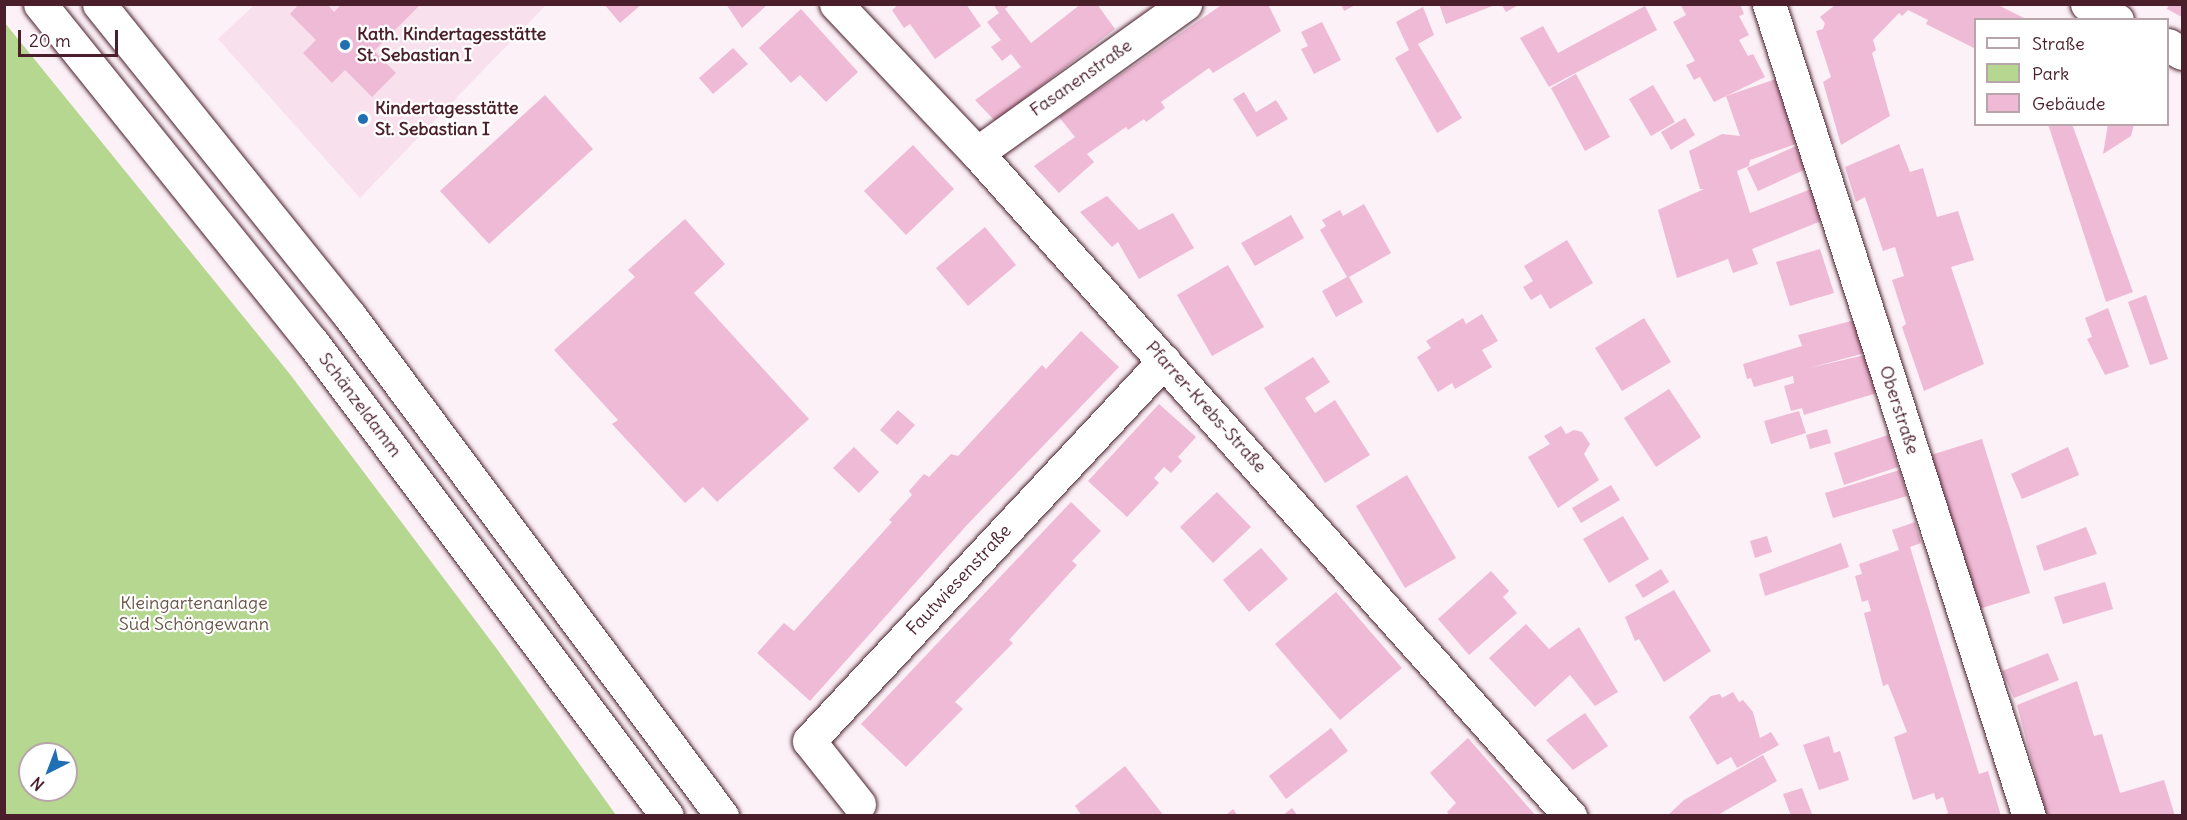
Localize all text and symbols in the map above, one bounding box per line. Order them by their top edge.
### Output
scale bar [21,18,122,56]
legend [1974,18,2169,126]
place label: Kath. Kindertagesstätte St. Sebastian I [357,24,546,66]
text: 20 m [29,29,71,52]
text: Straße [2032,32,2085,55]
street label: Fasanenstraße [1026,35,1136,121]
marker: Kath. Kindertagesstätte St. Sebastian I [338,38,352,52]
text: Park [2032,62,2069,85]
text: Gebäude [2032,92,2105,115]
place label: Kindertagesstätte St. Sebastian I [375,98,518,140]
marker: Kindertagesstätte St. Sebastian I [356,112,370,126]
street label: Pfarrer-Krebs-Straße [1141,337,1271,477]
street label: Schänzeldamm [314,349,406,461]
street label: Oberstraße [1875,363,1923,457]
street label: Fautwiesenstraße [902,520,1016,640]
park label: Kleingartenanlage Süd Schöngewann [119,593,269,636]
north arrow [18,742,78,802]
text: N [26,773,48,795]

